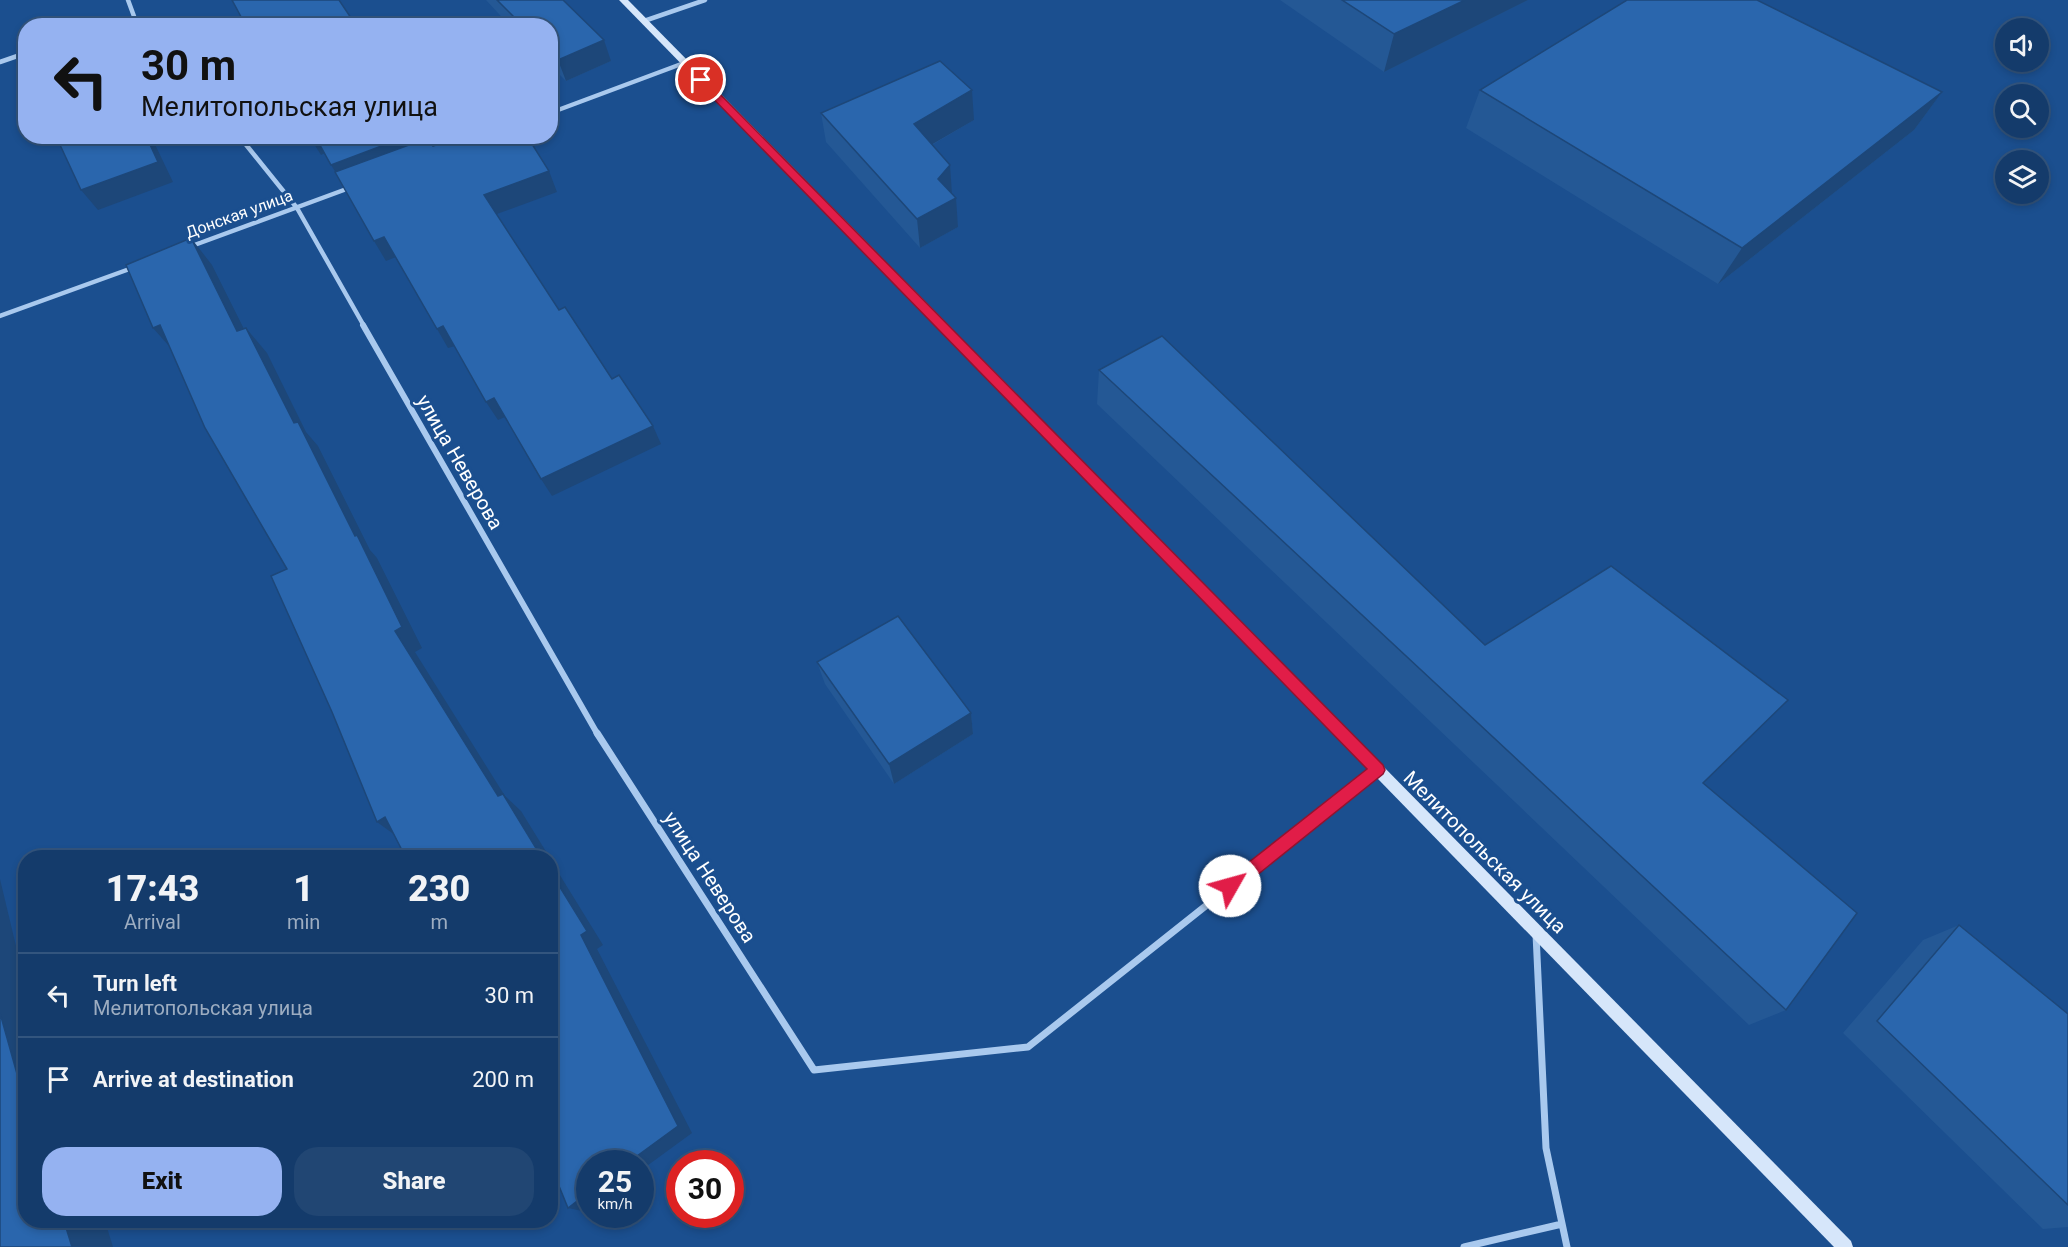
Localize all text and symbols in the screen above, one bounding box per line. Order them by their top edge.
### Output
map controls [1995,18,2049,204]
button: sound [1995,18,2049,72]
text: 30 m [141,41,236,90]
icon: left [42,42,120,120]
pin [675,54,726,105]
icon: arrive [684,63,717,96]
button: search [1995,84,2049,138]
text: Мелитопольская улица [141,91,438,123]
button: layers [1995,150,2049,204]
street label: Донская улица [183,186,295,242]
street label: улица Неверова [412,390,508,534]
street label: Мелитопольская улица [1399,766,1571,938]
street label: улица Неверова [659,807,761,947]
position arrow [1198,854,1262,918]
text: 17:43 [106,868,199,910]
text: 1 [293,868,314,910]
text: 230 [408,868,470,910]
text: Arrival [124,910,181,934]
text: min [287,910,320,934]
text: m [430,910,448,934]
text: Turn left [93,971,177,996]
icon: left [42,979,75,1012]
text: 30 m [485,983,534,1008]
text: Мелитопольская улица [93,996,313,1020]
icon: arrive [42,1063,75,1096]
text: Arrive at destination [93,1067,294,1092]
text: 200 m [472,1067,534,1092]
button: Exit [42,1147,282,1216]
button: Share [294,1147,534,1216]
speed limit sign: 30 [666,1150,744,1228]
text: 25 [598,1164,632,1199]
text: km/h [597,1195,633,1213]

